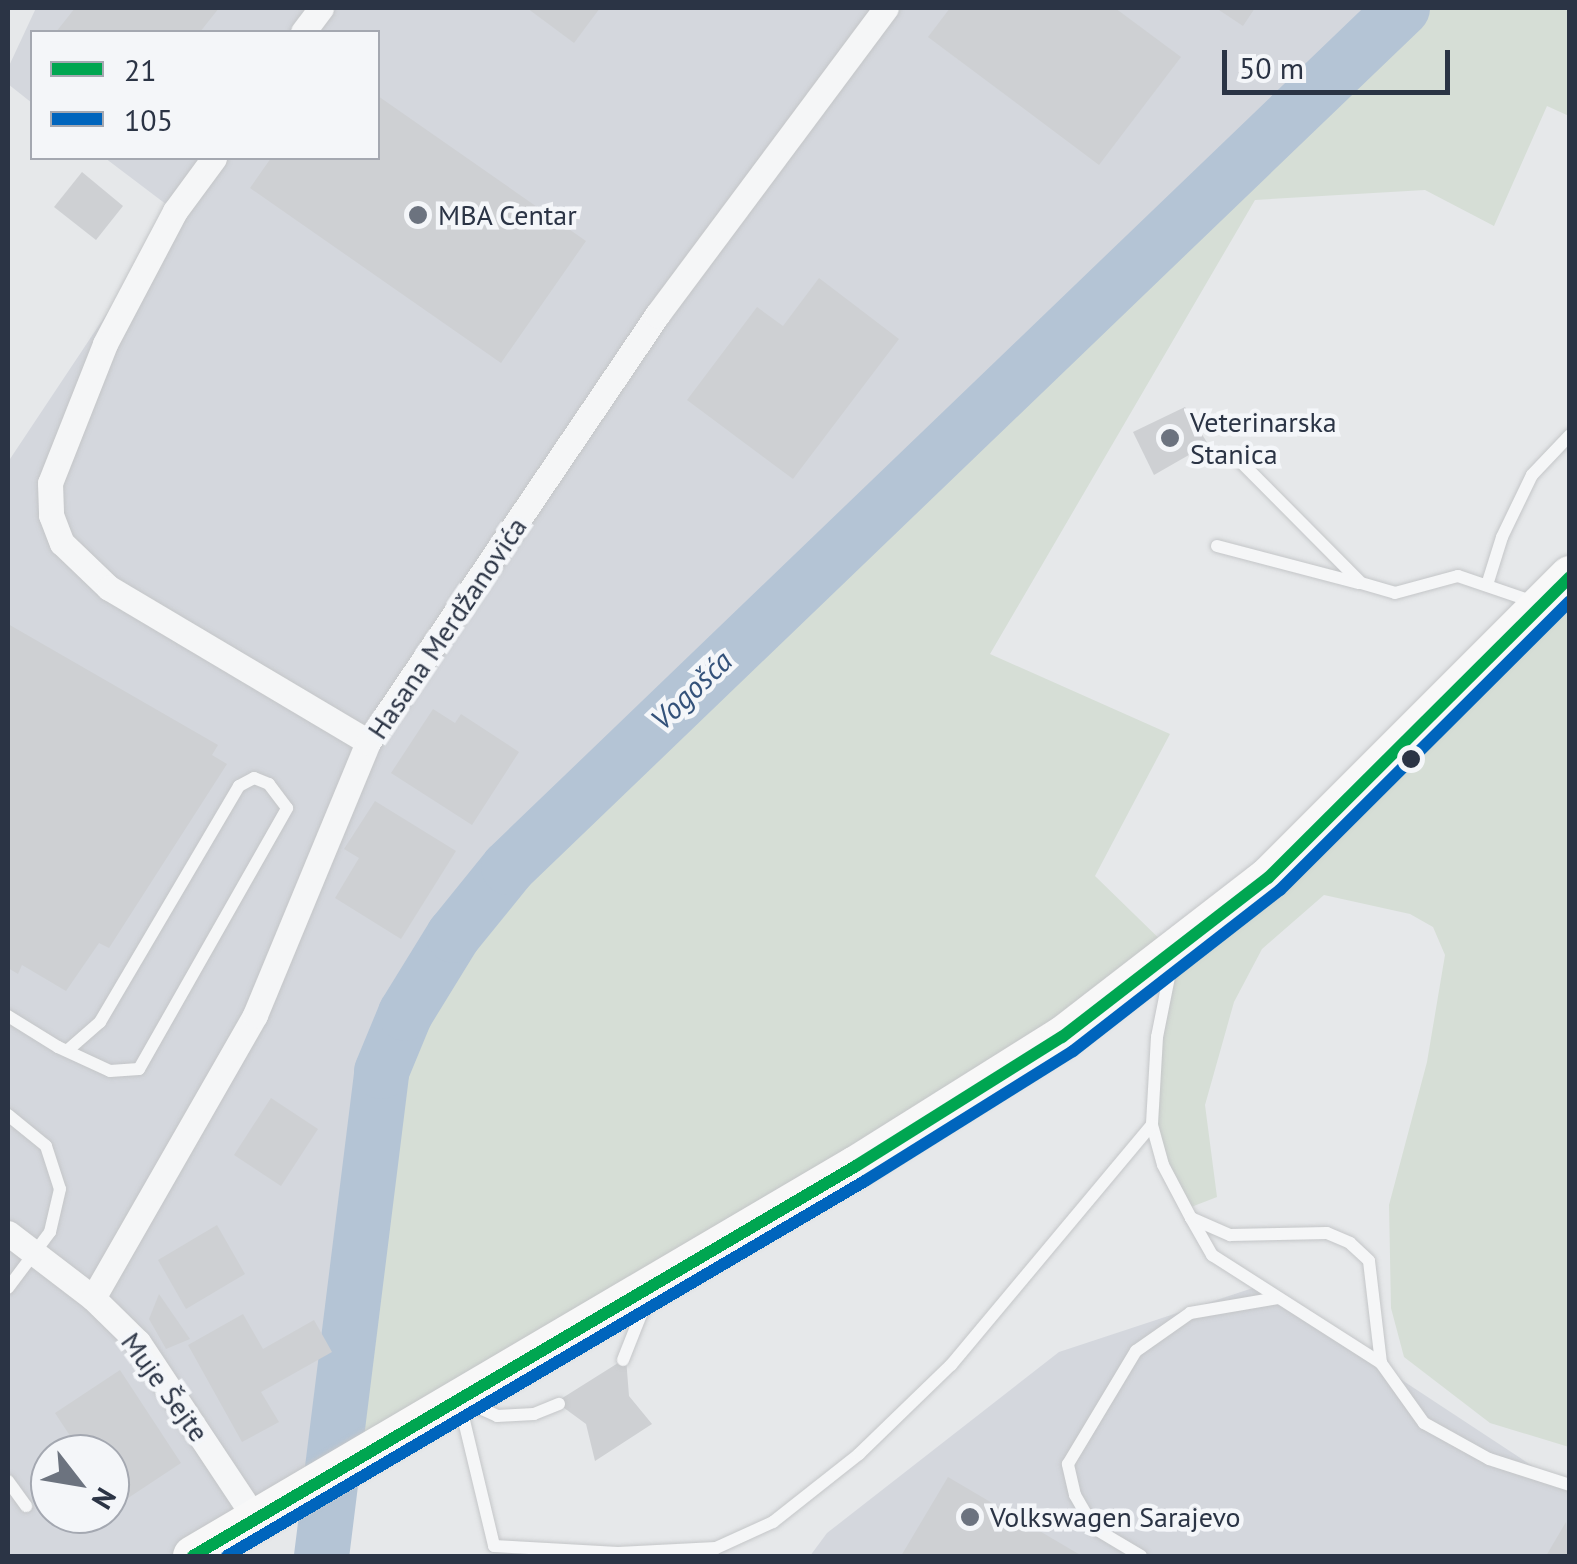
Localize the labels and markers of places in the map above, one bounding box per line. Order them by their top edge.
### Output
place label: MBA Centar [438,198,578,232]
marker: MBA Centar [407,204,429,226]
place label: Veterinarska Stanica [1190,405,1337,471]
marker: Veterinarska Stanica [1159,427,1181,449]
unlabelled marker [1401,749,1421,769]
place label: Volkswagen Sarajevo [990,1500,1241,1534]
marker: Volkswagen Sarajevo [959,1506,981,1528]

